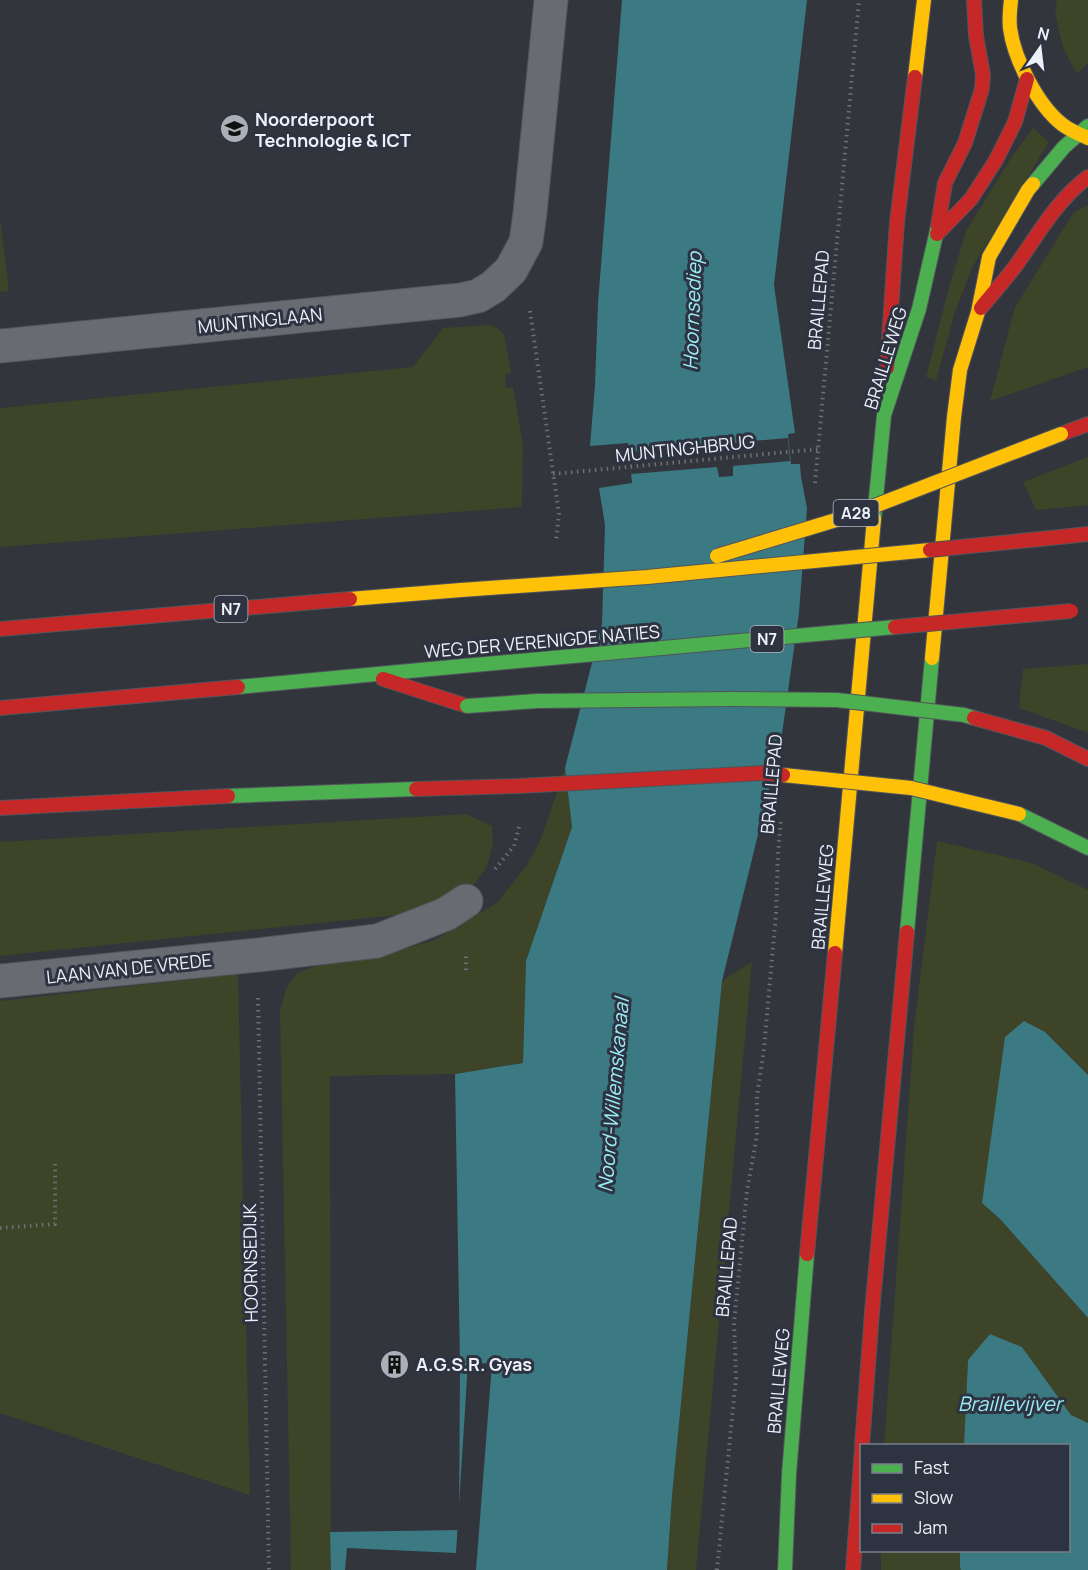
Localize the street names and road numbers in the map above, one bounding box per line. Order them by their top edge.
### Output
street label: BRAILLEPAD [802,249,834,351]
street label: MUNTINGLAAN [197,302,323,338]
street label: BRAILLEWEG [858,304,912,412]
street label: MUNTINGHBRUG [614,429,756,467]
road number: A28 [834,500,878,526]
road number: N7 [214,596,248,622]
street label: WEG DER VERENIGDE NATIES [423,619,661,663]
road number: N7 [750,626,783,652]
street label: BRAILLEPAD [755,733,787,835]
street label: BRAILLEWEG [805,843,839,951]
street label: LAAN VAN DE VREDE [45,947,213,989]
street label: HOORNSEDIJK [237,1203,263,1323]
street label: BRAILLEPAD [710,1216,742,1318]
street label: BRAILLEWEG [761,1327,795,1435]

